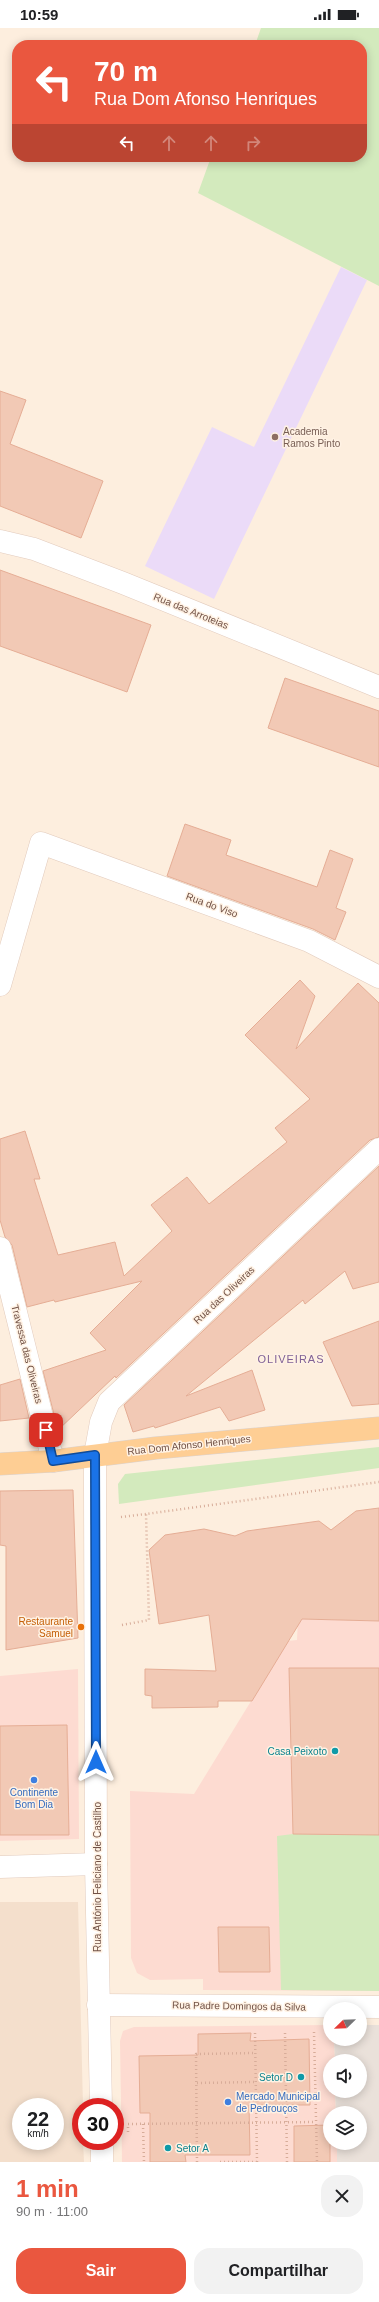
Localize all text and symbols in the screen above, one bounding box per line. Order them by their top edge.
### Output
text: 10:59 [20,6,58,23]
icon: left [28,56,80,108]
text: 70 m [94,56,158,87]
text: Rua Dom Afonso Henriques [94,89,317,109]
icon: left [116,132,138,154]
icon: ahead [158,132,180,154]
icon: ahead [200,132,222,154]
icon: right [242,132,264,154]
place label: Academia Ramos Pinto [283,426,341,449]
marker: Academia Ramos Pinto [270,432,280,442]
street label: Rua das Arroteias [152,591,230,631]
street label: Rua do Viso [185,891,240,920]
street label: Rua das Oliveiras [191,1264,257,1326]
street label: Travessa das Oliveiras [9,1304,45,1404]
district label: OLIVEIRAS [257,1353,325,1365]
pin [29,1413,63,1447]
icon: arrive [35,1419,57,1441]
street label: Rua Dom Afonso Henriques [127,1433,251,1457]
place label: Restaurante Samuel [19,1616,73,1639]
marker: Restaurante Samuel [76,1622,86,1632]
position arrow [75,1741,117,1783]
place label: Casa Peixoto [268,1746,327,1757]
marker: Casa Peixoto [330,1746,340,1756]
marker: Continente Bom Dia [29,1775,39,1785]
place label: Continente Bom Dia [10,1787,59,1810]
street label: Rua António Feliciano de Castilho [92,1802,103,1952]
street label: Rua Padre Domingos da Silva [172,1999,306,2013]
north arrow [323,2002,367,2046]
map controls [323,2002,367,2150]
button: sound [323,2054,367,2098]
place label: Setor D [259,2072,293,2083]
marker: Setor D [296,2072,306,2082]
place label: Mercado Municipal de Pedrouços [236,2091,320,2114]
marker: Mercado Municipal de Pedrouços [223,2097,233,2107]
speed limit sign: 30 [72,2098,124,2150]
button: layers [323,2106,367,2150]
text: 22 [27,2108,49,2130]
text: km/h [27,2128,49,2139]
marker: Setor A [163,2143,173,2153]
place label: Setor A [176,2143,209,2154]
text: 1 min [16,2175,79,2202]
button: close [321,2175,363,2217]
text: 90 m · 11:00 [16,2204,88,2219]
button: Sair [16,2248,186,2294]
button: Compartilhar [194,2248,363,2294]

